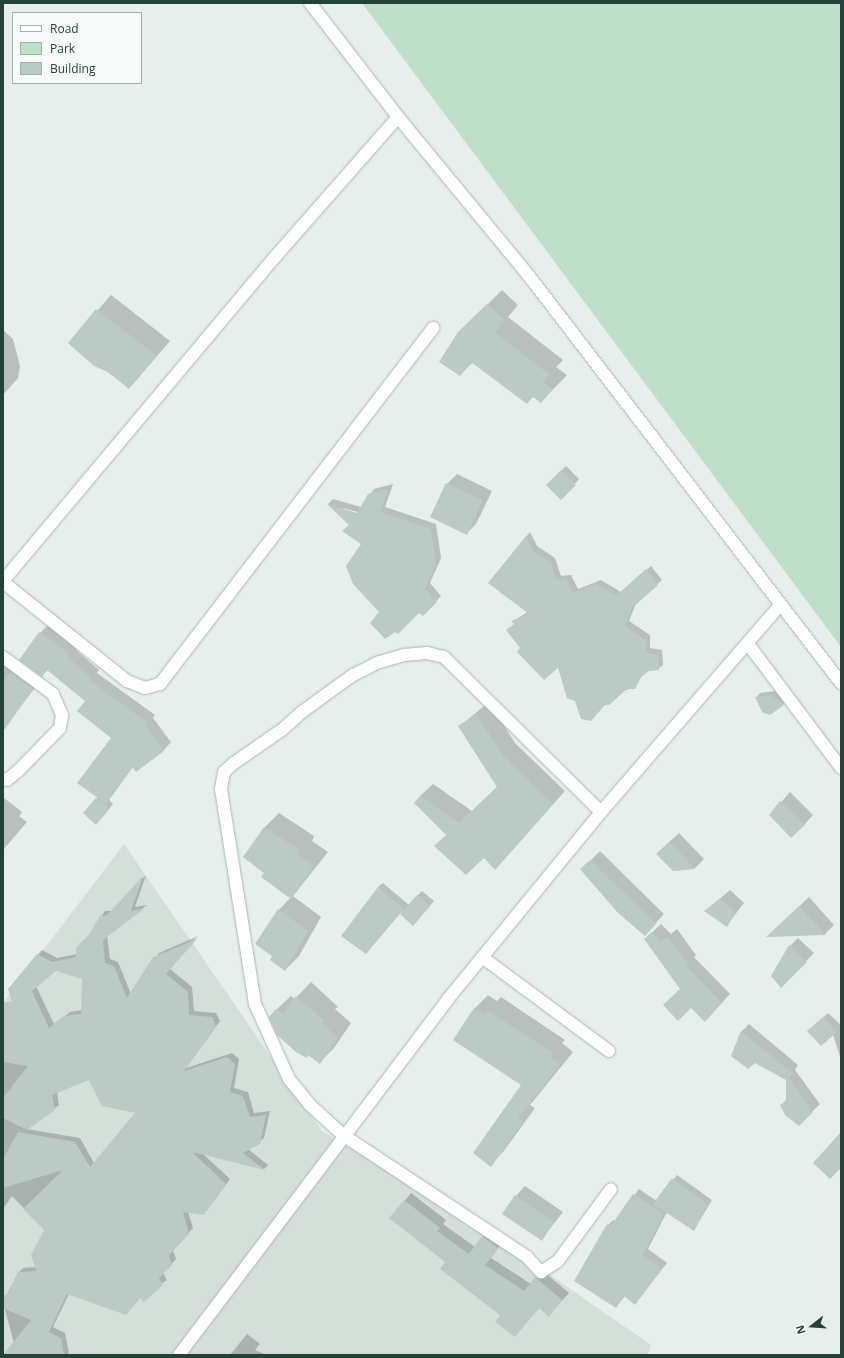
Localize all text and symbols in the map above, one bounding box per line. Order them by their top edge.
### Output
legend [12,12,142,84]
text: Road [50,20,79,37]
text: Park [50,40,75,57]
text: Building [50,60,95,77]
north arrow [792,1306,832,1346]
text: N [792,1323,809,1336]

